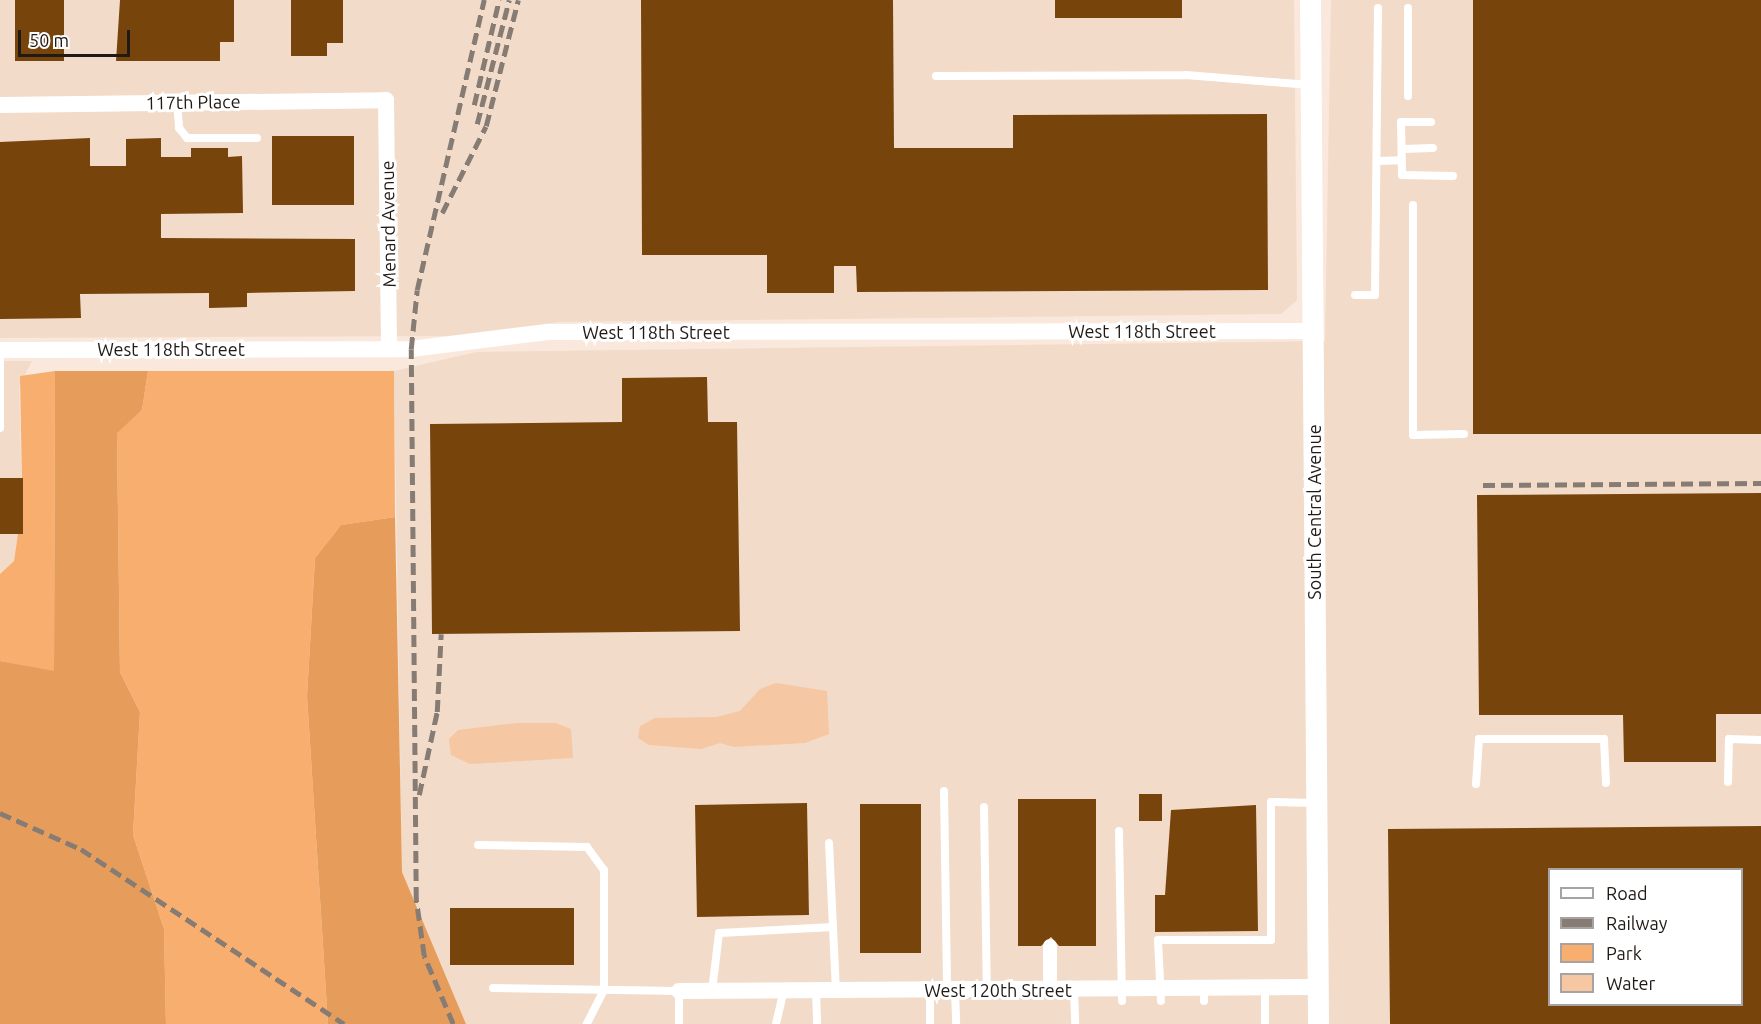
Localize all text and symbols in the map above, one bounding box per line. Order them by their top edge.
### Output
scale bar [21,18,134,56]
text: 50 m [29,30,69,50]
street label: 117th Place [145,90,241,114]
street label: Menard Avenue [376,160,400,288]
street label: West 118th Street [1068,320,1216,342]
street label: West 118th Street [582,321,730,343]
street label: West 118th Street [97,338,245,360]
street label: South Central Avenue [1303,424,1325,600]
legend [1548,868,1743,1006]
text: Road [1606,883,1648,903]
text: Railway [1606,913,1667,933]
text: Park [1606,943,1642,963]
text: Water [1606,973,1655,993]
street label: West 120th Street [924,979,1072,1001]

